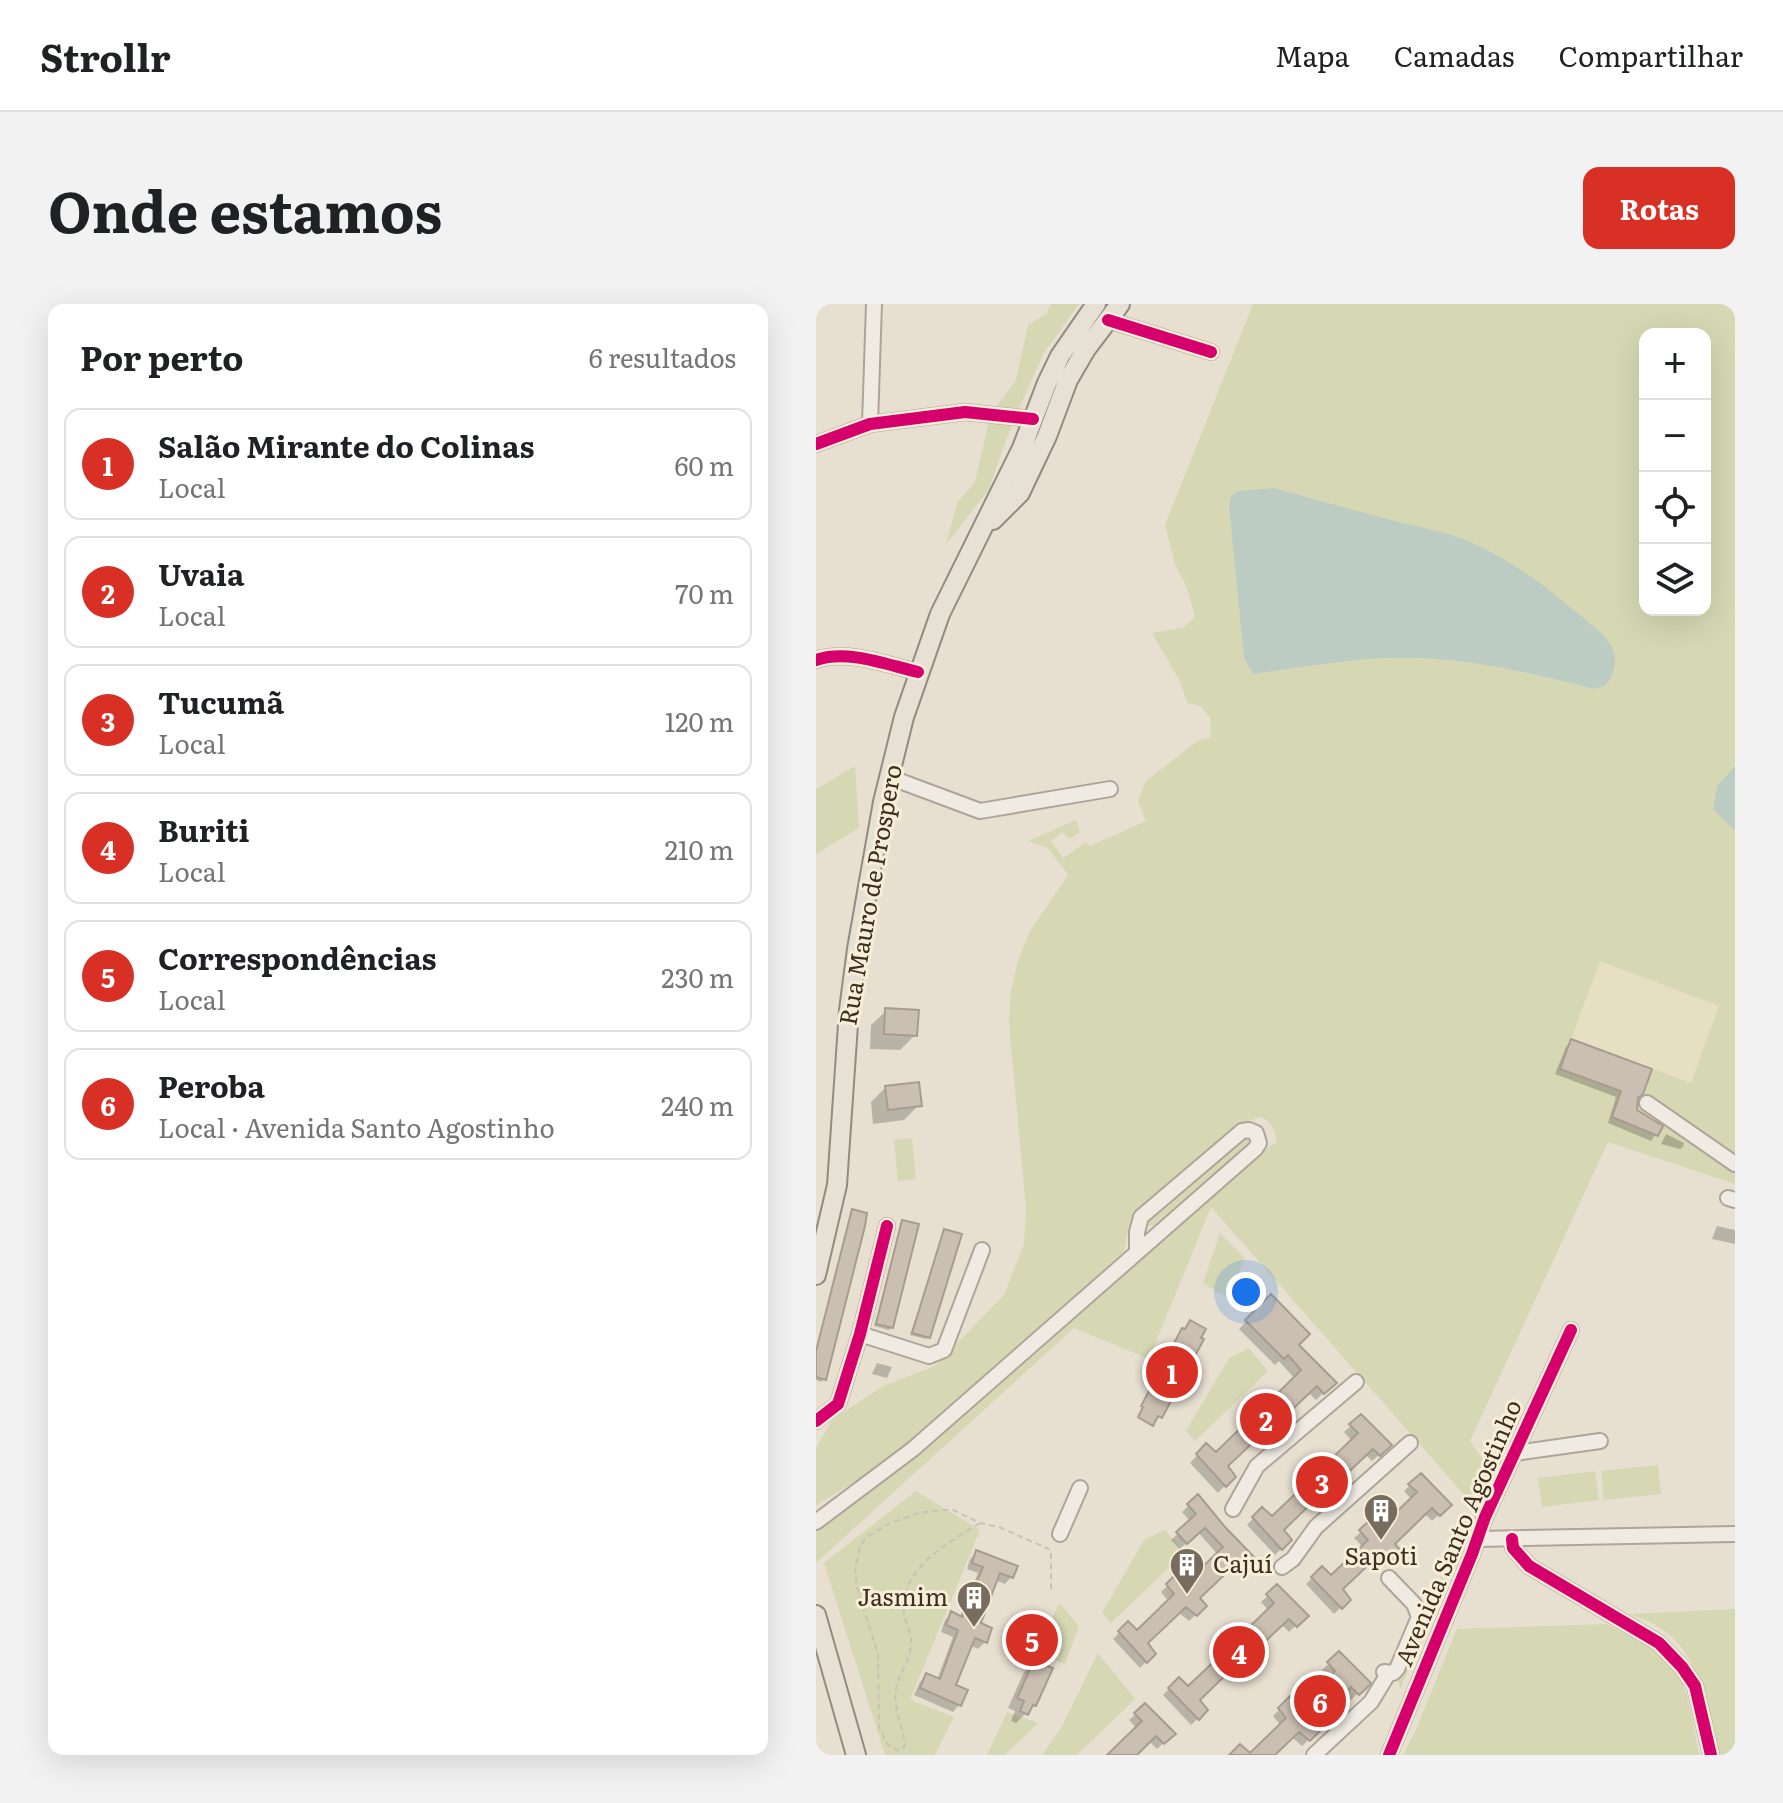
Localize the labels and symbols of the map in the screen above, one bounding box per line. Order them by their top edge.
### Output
street label: Rua Mauro de Prospero [828,761,909,1028]
your location [1226,1272,1266,1312]
pin: 1 [1146,1342,1198,1402]
pin: 2 [1240,1389,1292,1449]
street label: Avenida Santo Agostinho [1385,1393,1529,1671]
pin: 3 [1296,1452,1348,1512]
building icon: Sapoti [1362,1492,1400,1542]
place label: Sapoti [1344,1537,1418,1572]
place label: Cajuí [1213,1545,1273,1580]
building icon: Cajuí [1168,1546,1206,1596]
place label: Jasmim [857,1578,948,1613]
building icon: Jasmim [955,1579,993,1629]
pin: 5 [1006,1610,1058,1670]
pin: 4 [1213,1622,1265,1682]
pin: 6 [1294,1671,1346,1731]

